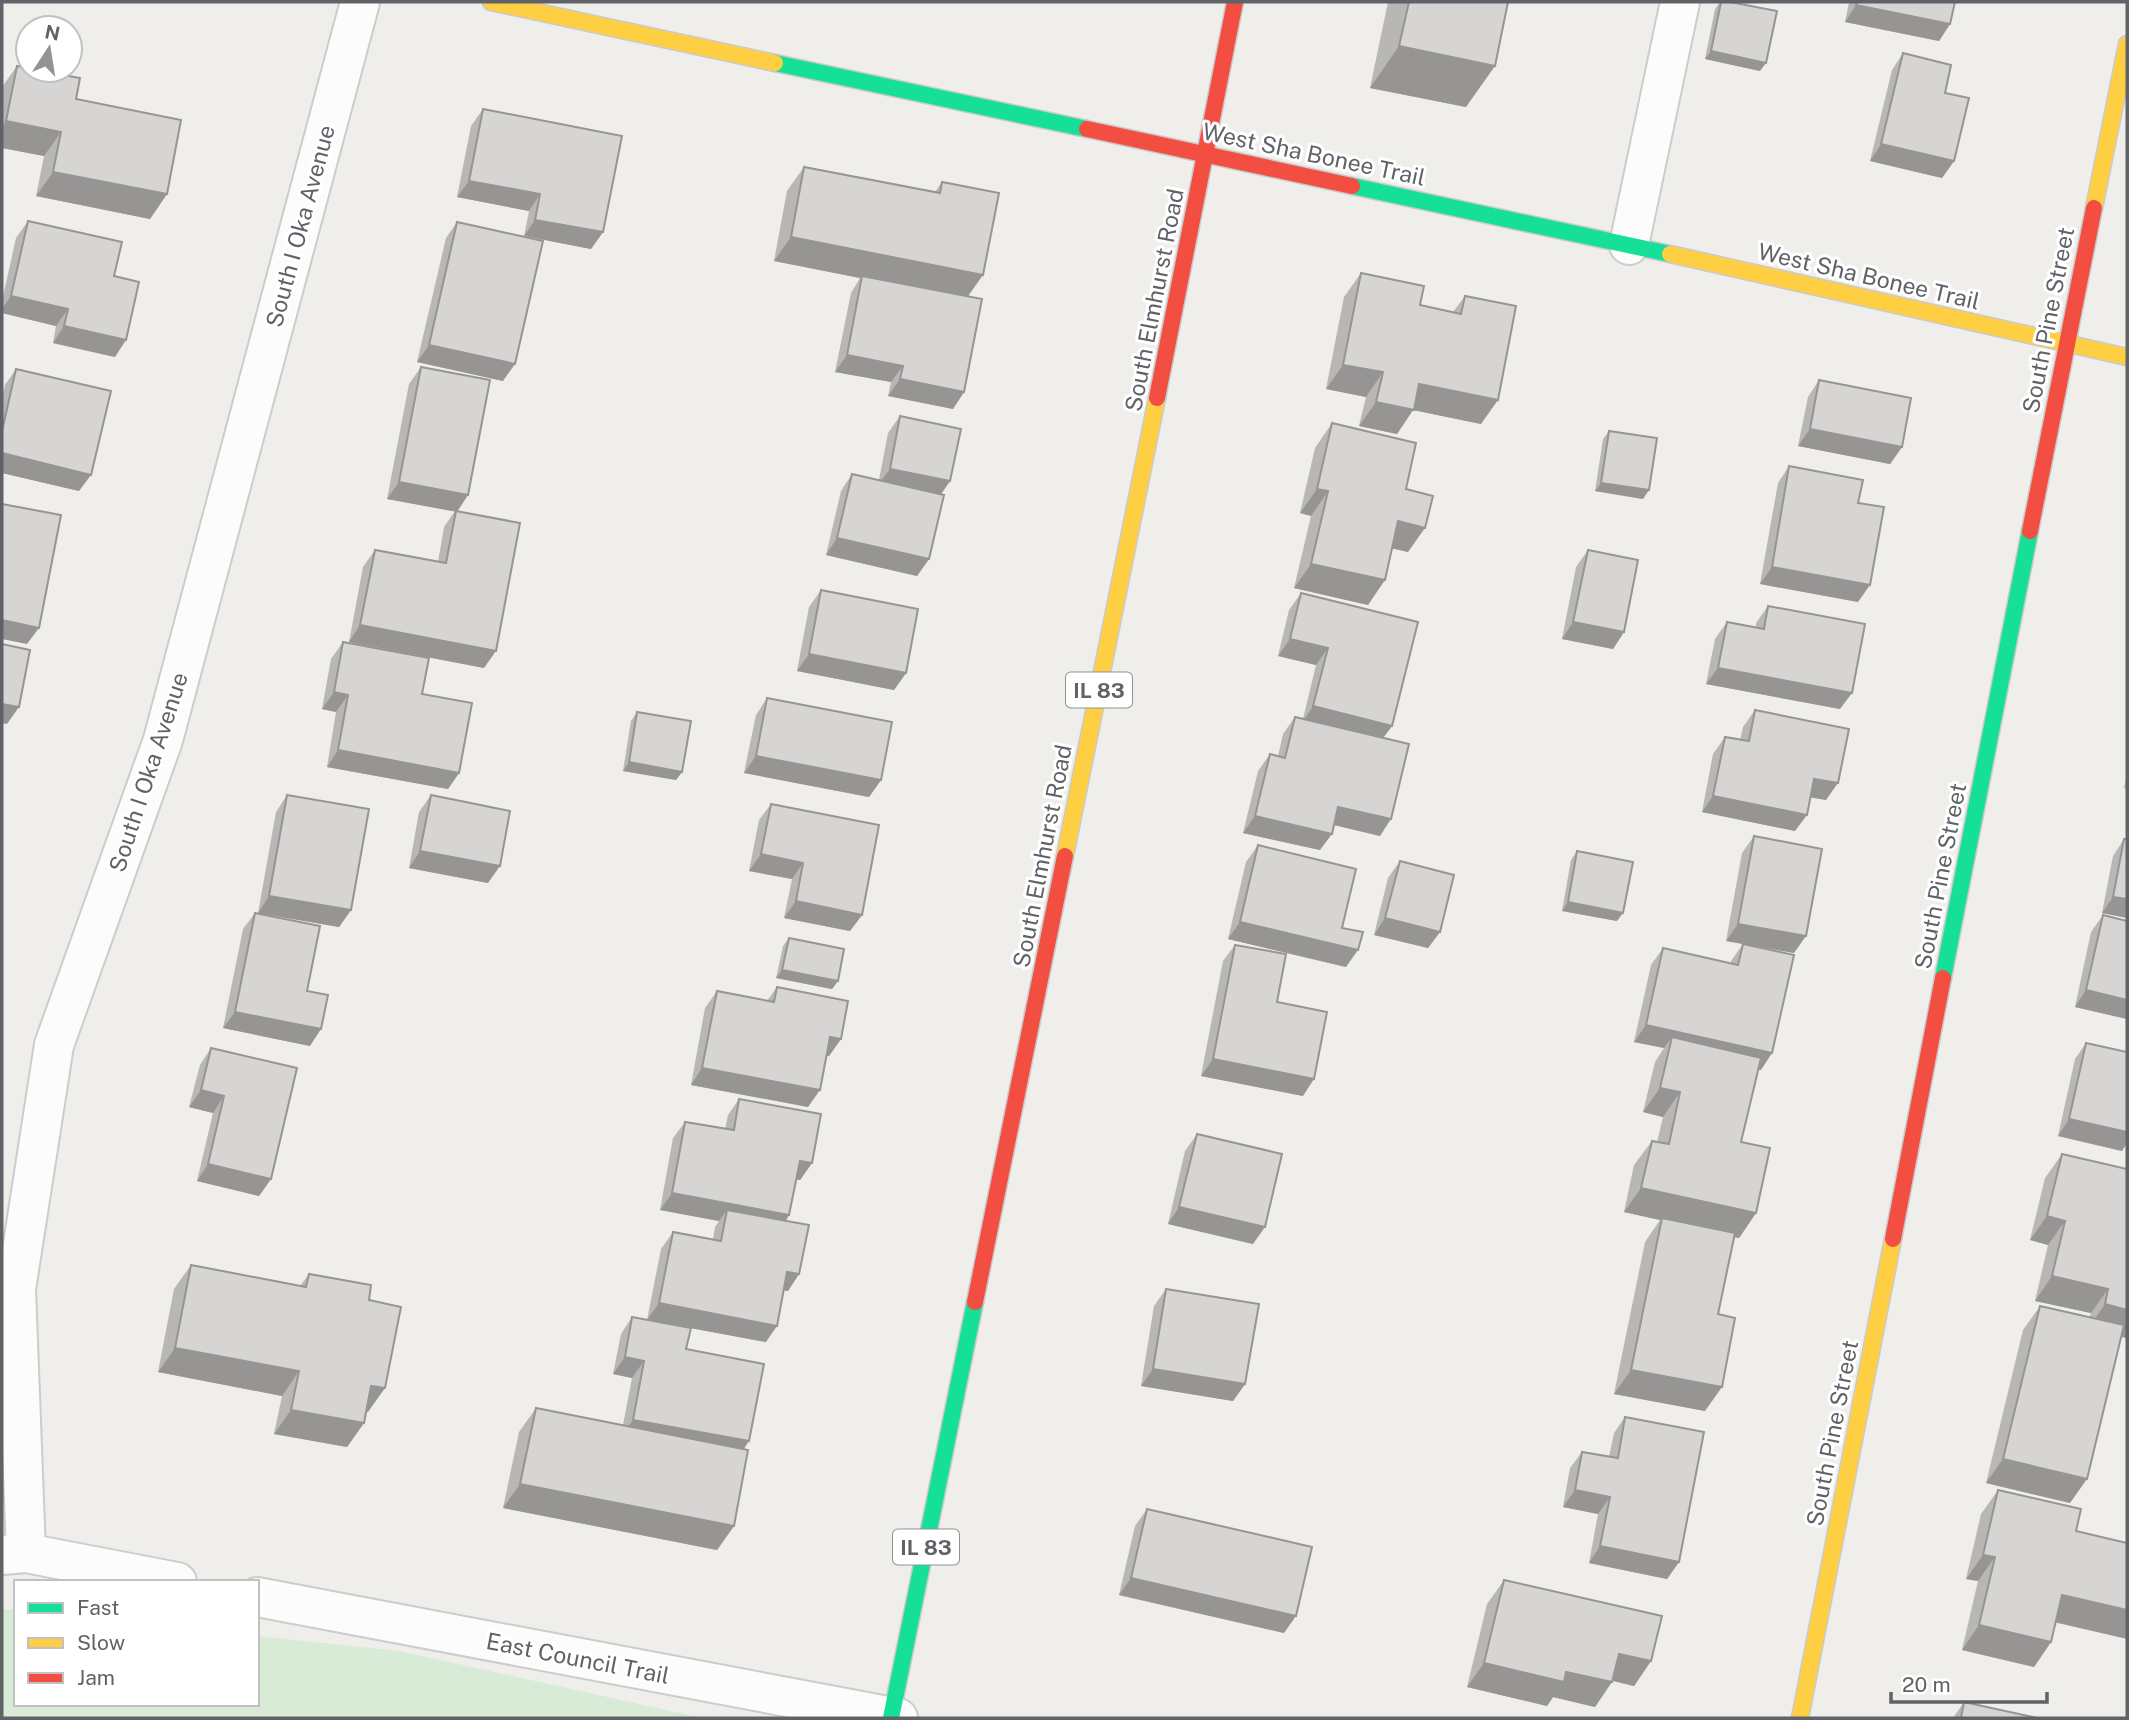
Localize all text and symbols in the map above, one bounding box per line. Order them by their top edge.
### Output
north arrow [14,14,84,84]
text: N [43,20,62,45]
street label: West Sha Bonee Trail [1200,117,1428,191]
street label: South I Oka Avenue [260,122,340,330]
street label: South Elmhurst Road [1119,186,1189,414]
street label: South Pine Street [2017,225,2079,415]
street label: West Sha Bonee Trail [1755,237,1983,315]
street label: South I Oka Avenue [103,669,193,875]
road number: IL 83 [1066,672,1132,708]
street label: South Elmhurst Road [1007,742,1077,970]
street label: South Pine Street [1909,781,1971,971]
street label: South Pine Street [1801,1338,1863,1528]
road number: IL 83 [893,1530,959,1564]
legend [14,1580,259,1706]
text: Fast [77,1595,119,1620]
street label: East Council Trail [484,1627,672,1689]
text: Slow [77,1630,125,1655]
scale bar [1891,1660,2047,1704]
text: Jam [77,1665,115,1690]
text: 20 m [1902,1672,1951,1697]

